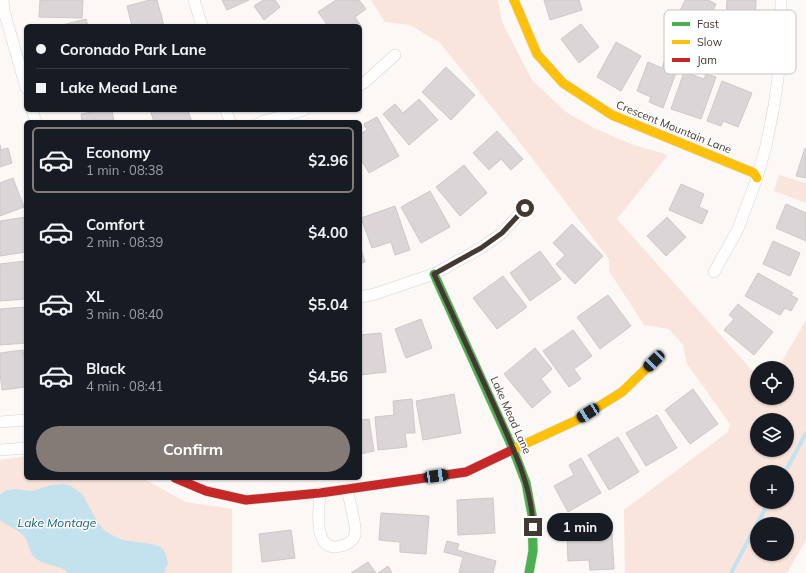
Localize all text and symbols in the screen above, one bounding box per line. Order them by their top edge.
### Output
legend [664,10,796,74]
text: Fast [697,17,719,31]
text: Slow [697,35,723,49]
text: Coronado Park Lane [60,40,206,59]
text: Jam [697,53,717,67]
text: Lake Mead Lane [60,78,177,97]
street label: Crescent Mountain Lane [614,97,734,157]
icon: car [38,142,74,178]
text: Economy [86,143,151,162]
text: $2.96 [308,151,348,170]
text: 1 min · 08:38 [86,162,163,178]
route start [516,199,534,217]
icon: car [38,214,74,250]
text: Comfort [86,215,144,234]
text: $4.00 [308,223,348,242]
text: 2 min · 08:39 [86,234,163,250]
icon: car [38,286,74,322]
text: XL [86,287,104,306]
text: $5.04 [308,295,348,314]
text: 3 min · 08:40 [86,306,163,322]
car [641,348,667,374]
icon: car [38,358,74,394]
text: Black [86,359,125,378]
map controls [750,361,794,561]
button: locate [750,361,794,405]
text: $4.56 [308,367,348,386]
street label: Lake Mead Lane [488,374,534,456]
text: 4 min · 08:41 [86,378,163,394]
car [575,402,601,424]
button: layers [750,413,794,457]
button: Confirm [36,426,350,472]
button: + [750,465,794,509]
car [423,468,449,484]
callout: 1 min [547,513,613,541]
water label: Lake Montage [18,515,97,530]
button: − [750,517,794,561]
route end [524,518,542,536]
text: 1 min [563,519,597,535]

